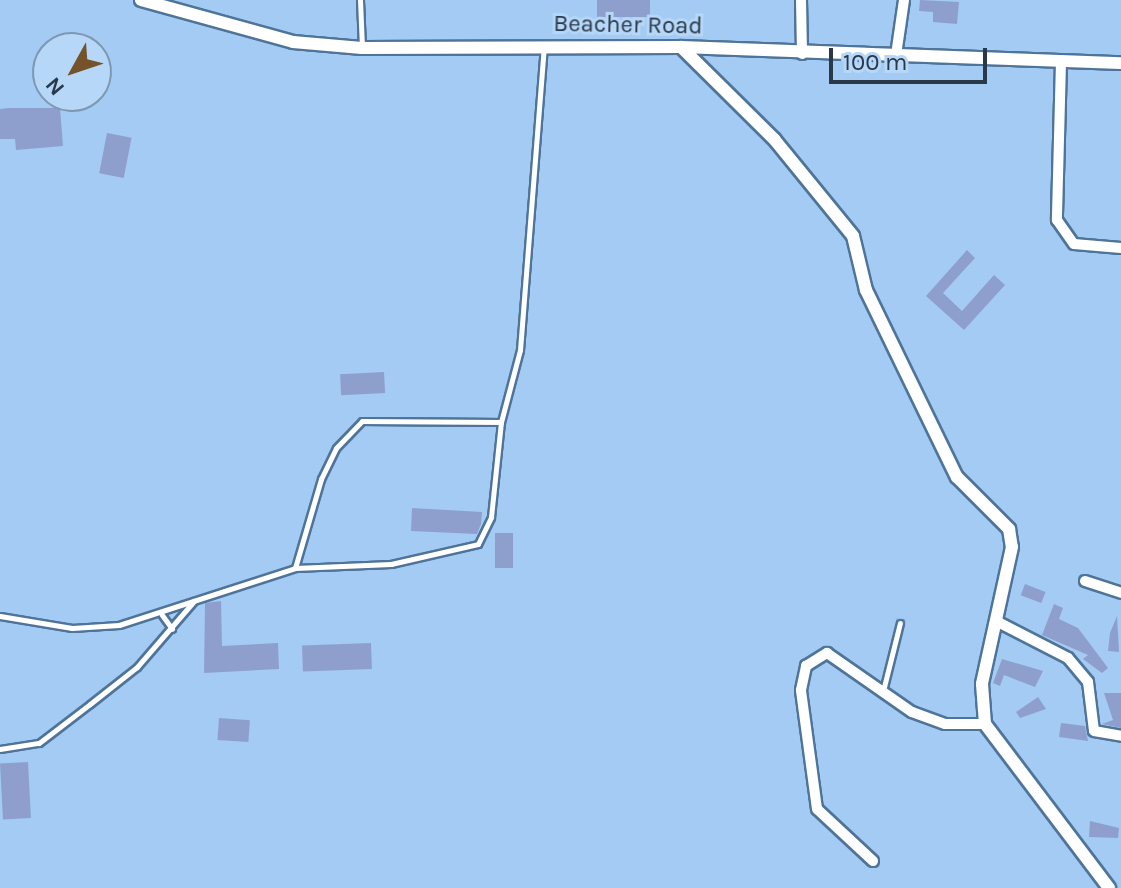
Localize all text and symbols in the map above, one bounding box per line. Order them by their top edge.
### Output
street label: Beacher Road [553,9,703,41]
north arrow [32,32,112,112]
scale bar [833,32,991,82]
text: 100 m [843,48,908,76]
text: N [40,72,70,101]

